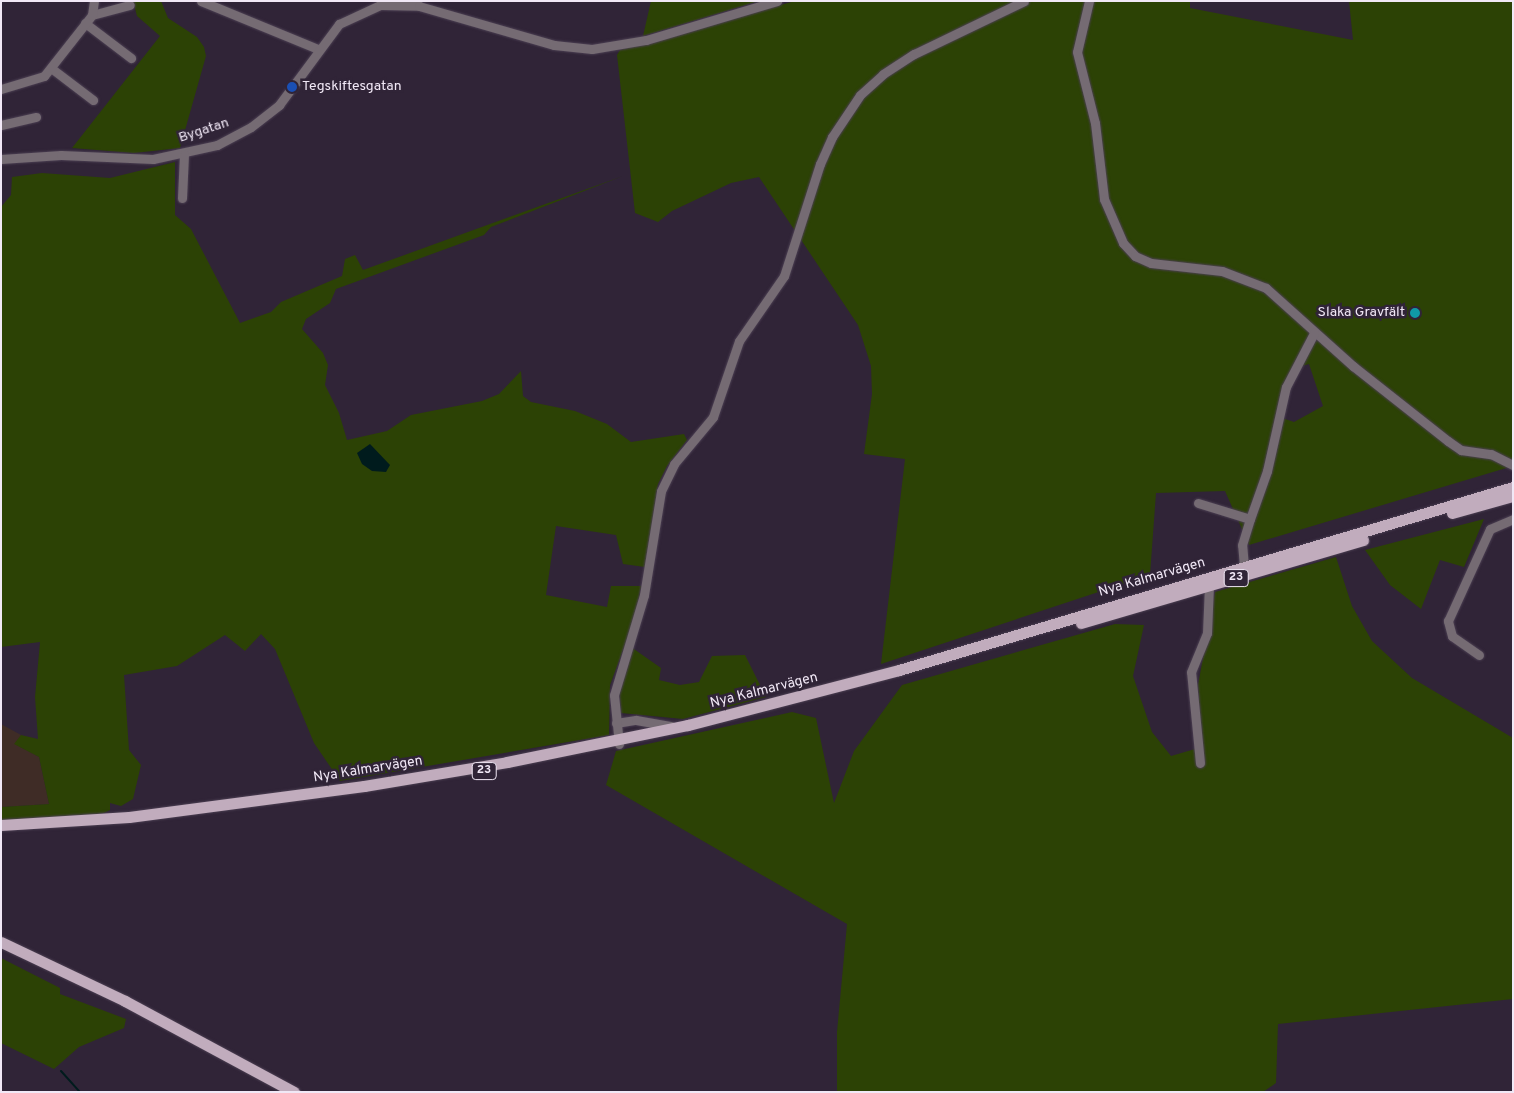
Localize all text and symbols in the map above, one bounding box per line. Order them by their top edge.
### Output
place label: Tegskiftesgatan [302,79,402,95]
marker: Tegskiftesgatan [286,81,298,93]
street label: Bygatan [177,115,231,147]
place label: Slaka Gravfält [1318,305,1405,321]
marker: Slaka Gravfält [1409,307,1421,319]
street label: Nya Kalmarvägen [1097,555,1207,601]
road number: 23 [1224,568,1248,588]
street label: Nya Kalmarvägen [708,669,820,713]
street label: Nya Kalmarvägen [312,753,424,787]
road number: 23 [472,761,496,780]

